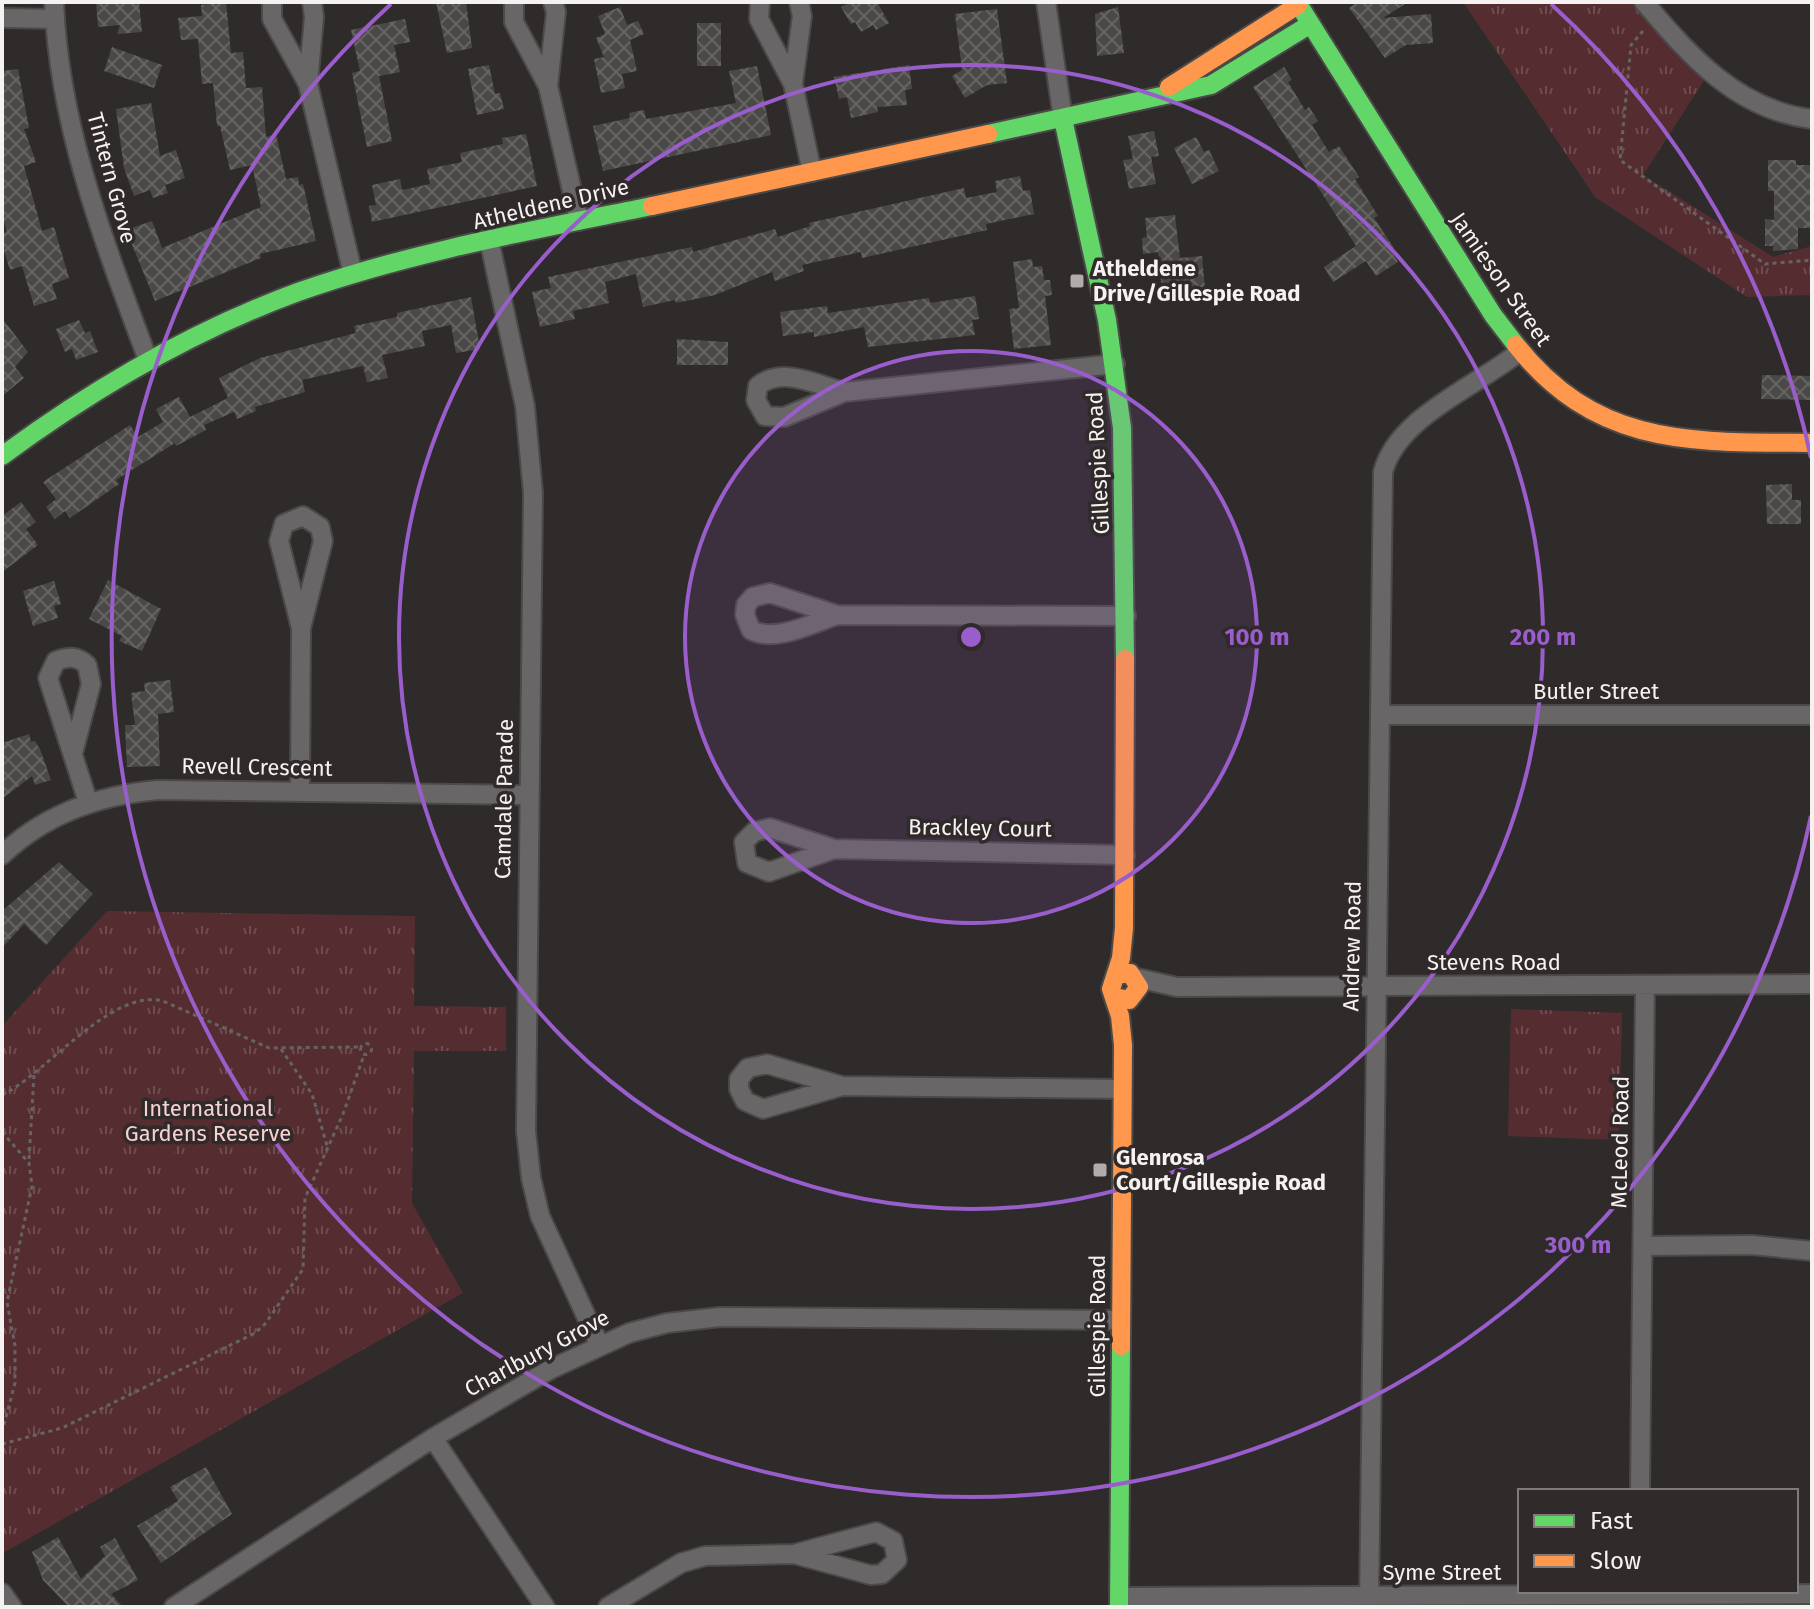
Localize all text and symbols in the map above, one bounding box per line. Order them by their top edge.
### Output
street label: Tintern Grove [82,110,142,246]
street label: Atheldene Drive [470,173,632,235]
street label: Jamieson Street [1445,207,1557,351]
place label: Atheldene Drive/Gillespie Road [1092,255,1301,307]
marker: Atheldene Drive/Gillespie Road [1068,272,1086,290]
street label: Gillespie Road [1081,391,1115,535]
centre of rings [957,623,985,651]
text: 100 m [1224,623,1290,651]
text: 200 m [1510,623,1576,651]
street label: Butler Street [1533,678,1659,705]
street label: Camdale Parade [489,719,519,879]
street label: Revell Crescent [181,752,333,782]
street label: Brackley Court [908,813,1052,843]
street label: Andrew Road [1337,880,1367,1012]
street label: Stevens Road [1427,949,1561,976]
street label: McLeod Road [1605,1075,1635,1209]
park label: International Gardens Reserve [125,1095,291,1147]
place label: Glenrosa Court/Gillespie Road [1116,1144,1326,1196]
marker: Glenrosa Court/Gillespie Road [1091,1161,1109,1179]
text: 300 m [1544,1231,1611,1259]
street label: Gillespie Road [1084,1255,1111,1397]
street label: Charlbury Grove [460,1303,614,1403]
legend [1518,1489,1798,1593]
text: Fast [1590,1507,1633,1535]
text: Slow [1590,1547,1641,1575]
street label: Syme Street [1383,1559,1502,1586]

